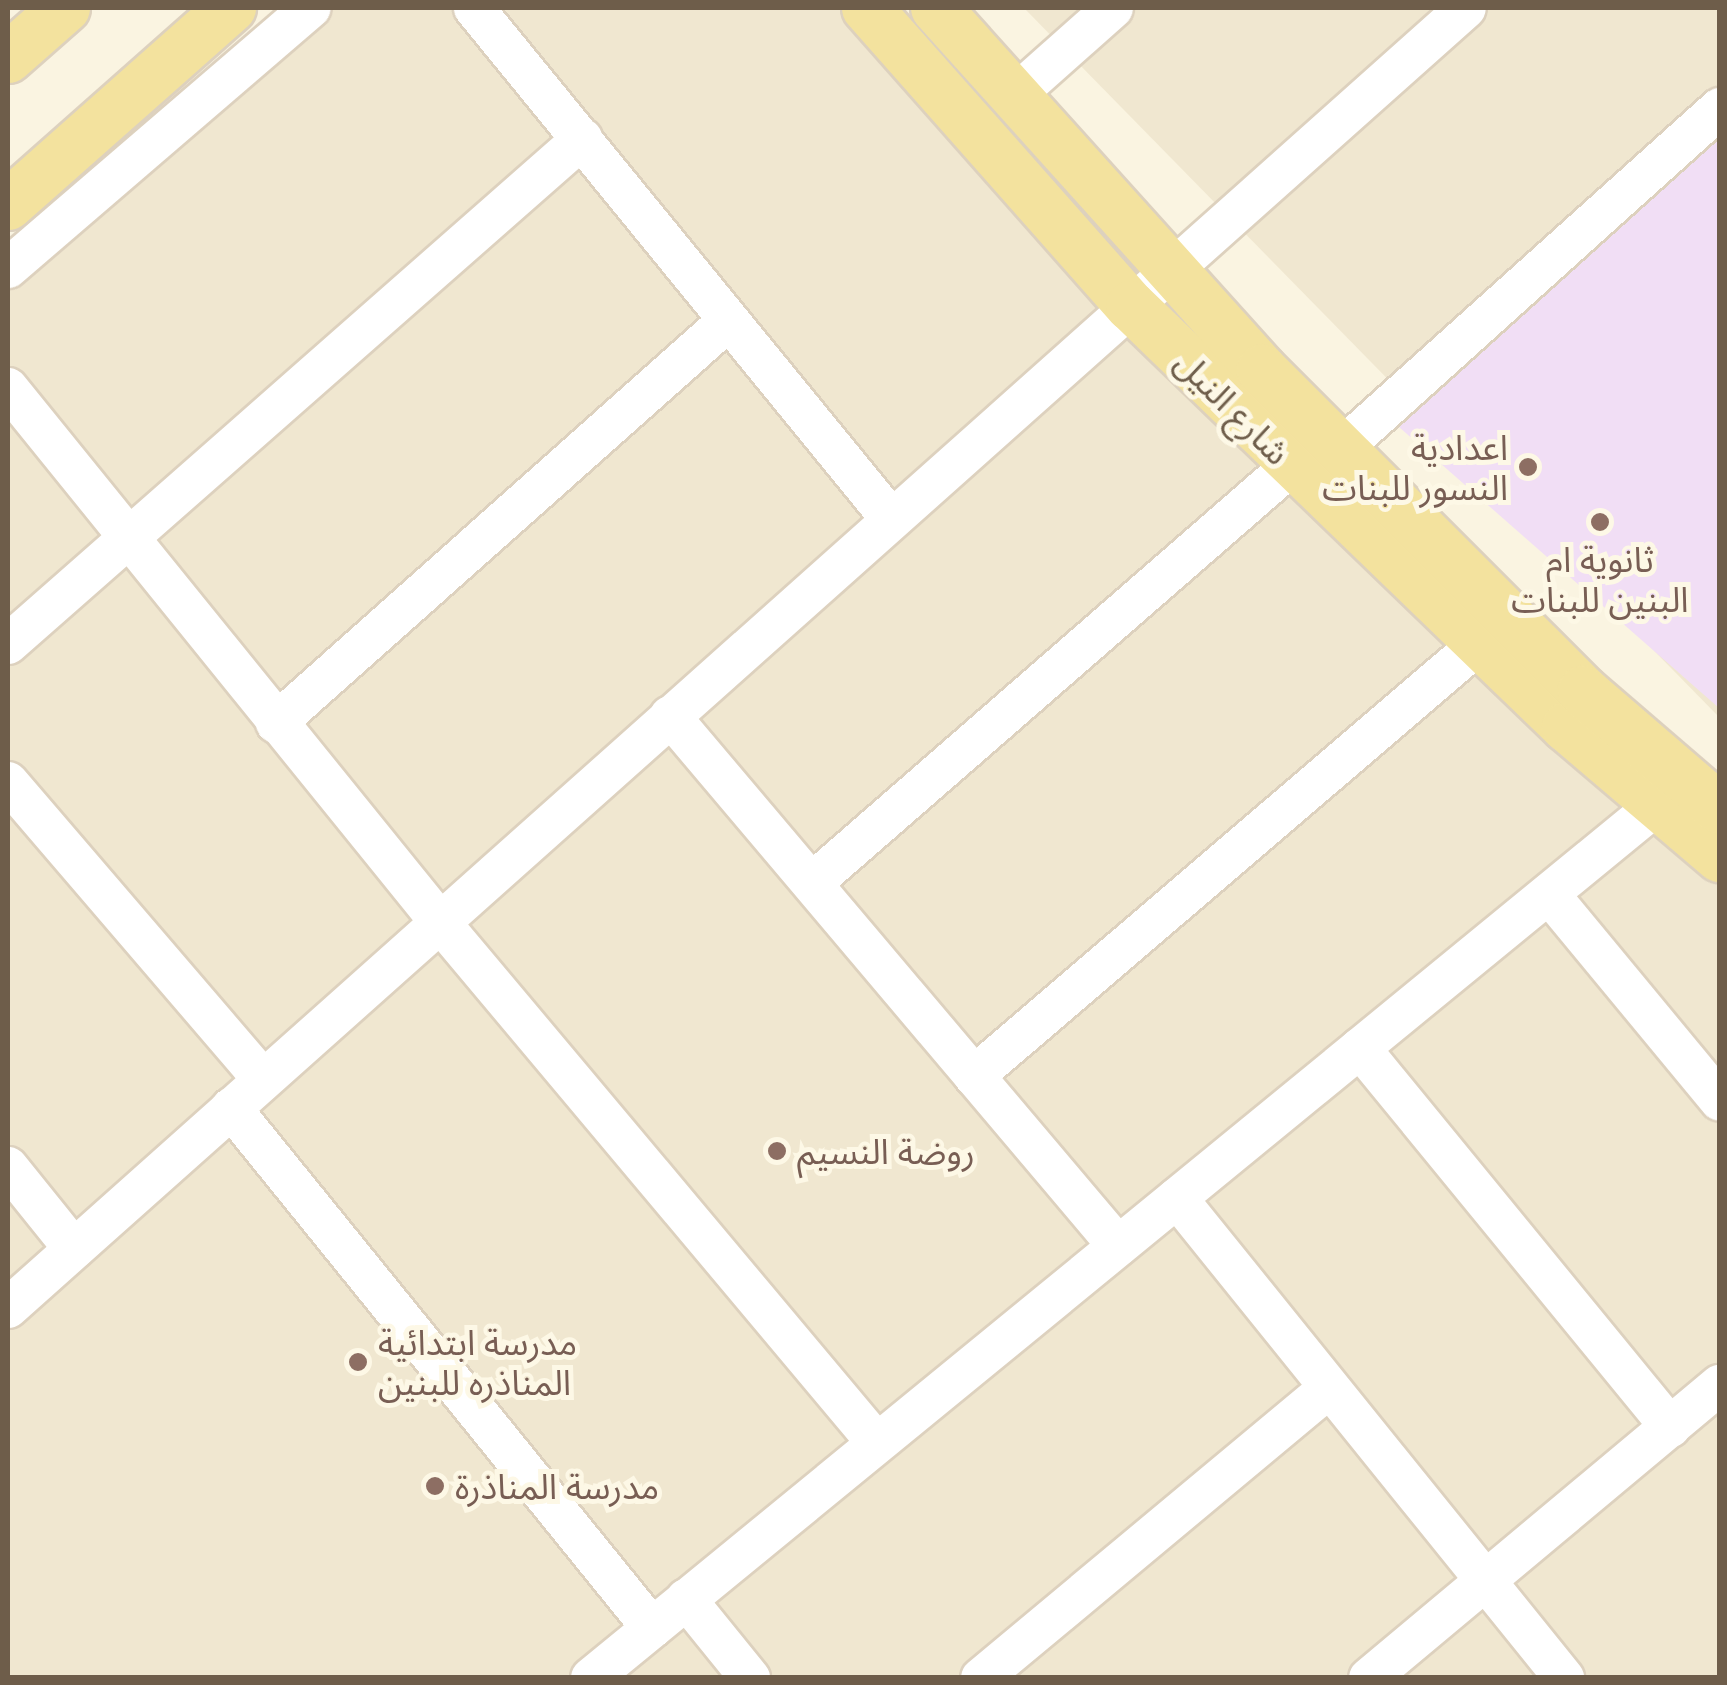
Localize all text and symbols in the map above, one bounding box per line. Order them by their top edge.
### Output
street label: شارع النيل [1167,341,1299,473]
place label: اعدادية النسور للبنات [1322,426,1508,508]
marker: اعدادية النسور للبنات [1517,456,1539,478]
marker: ثانوية ام البنين للبنات [1589,511,1611,533]
place label: ثانوية ام البنين للبنات [1511,538,1689,620]
place label: روضة النسيم [797,1130,975,1172]
marker: روضة النسيم [766,1140,788,1162]
place label: مدرسة ابتدائية المناذره للبنين [378,1321,577,1403]
marker: مدرسة ابتدائية المناذره للبنين [347,1351,369,1373]
place label: مدرسة المناذرة [455,1465,659,1507]
marker: مدرسة المناذرة [424,1475,446,1497]

